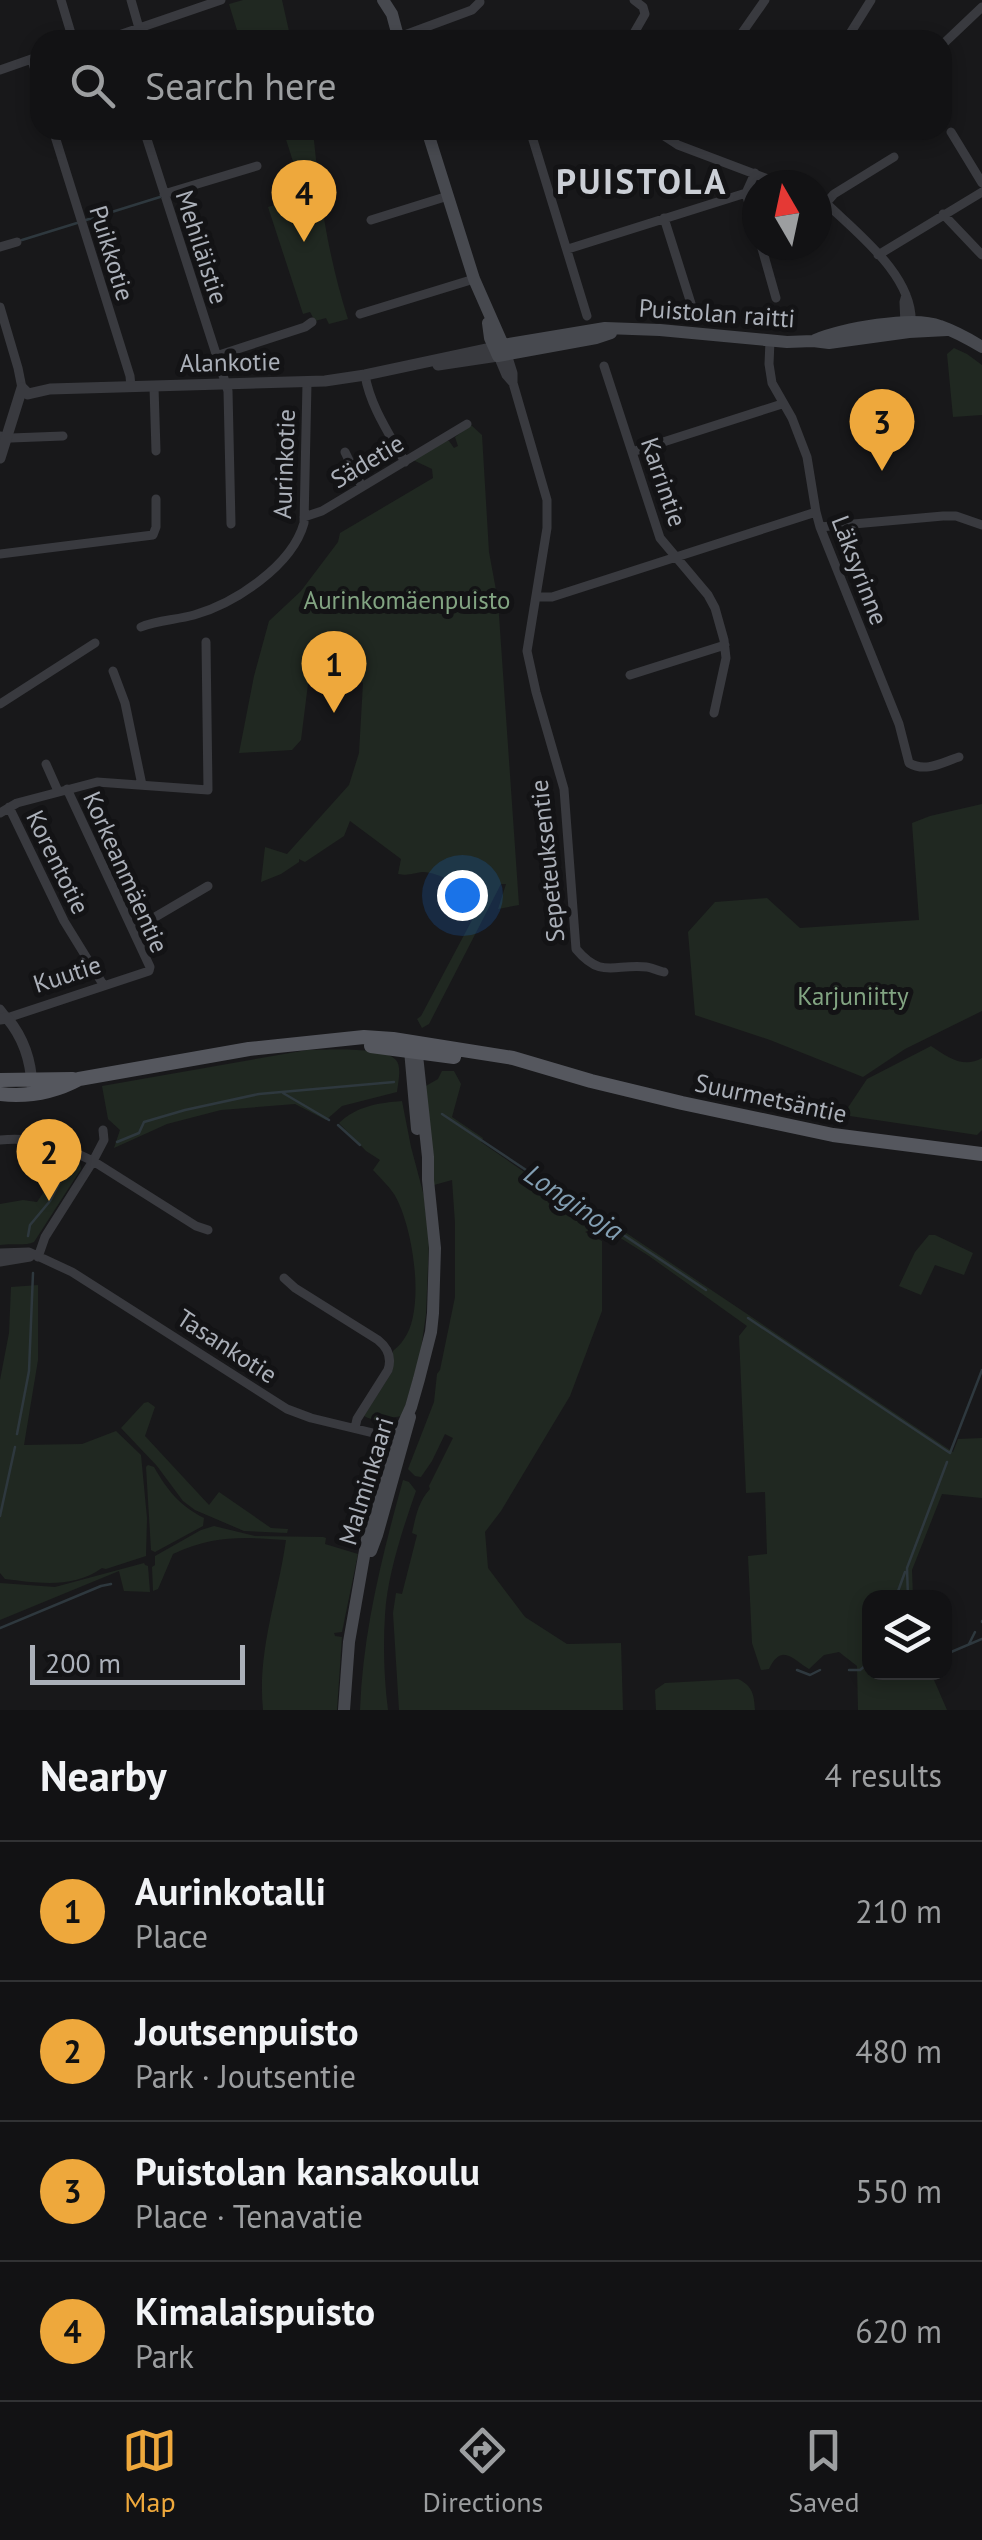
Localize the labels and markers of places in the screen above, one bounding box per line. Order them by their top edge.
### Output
pin: 4 [272,160,336,242]
pin: 3 [850,388,914,471]
pin: 1 [302,630,366,713]
pin: 2 [17,1118,82,1201]

